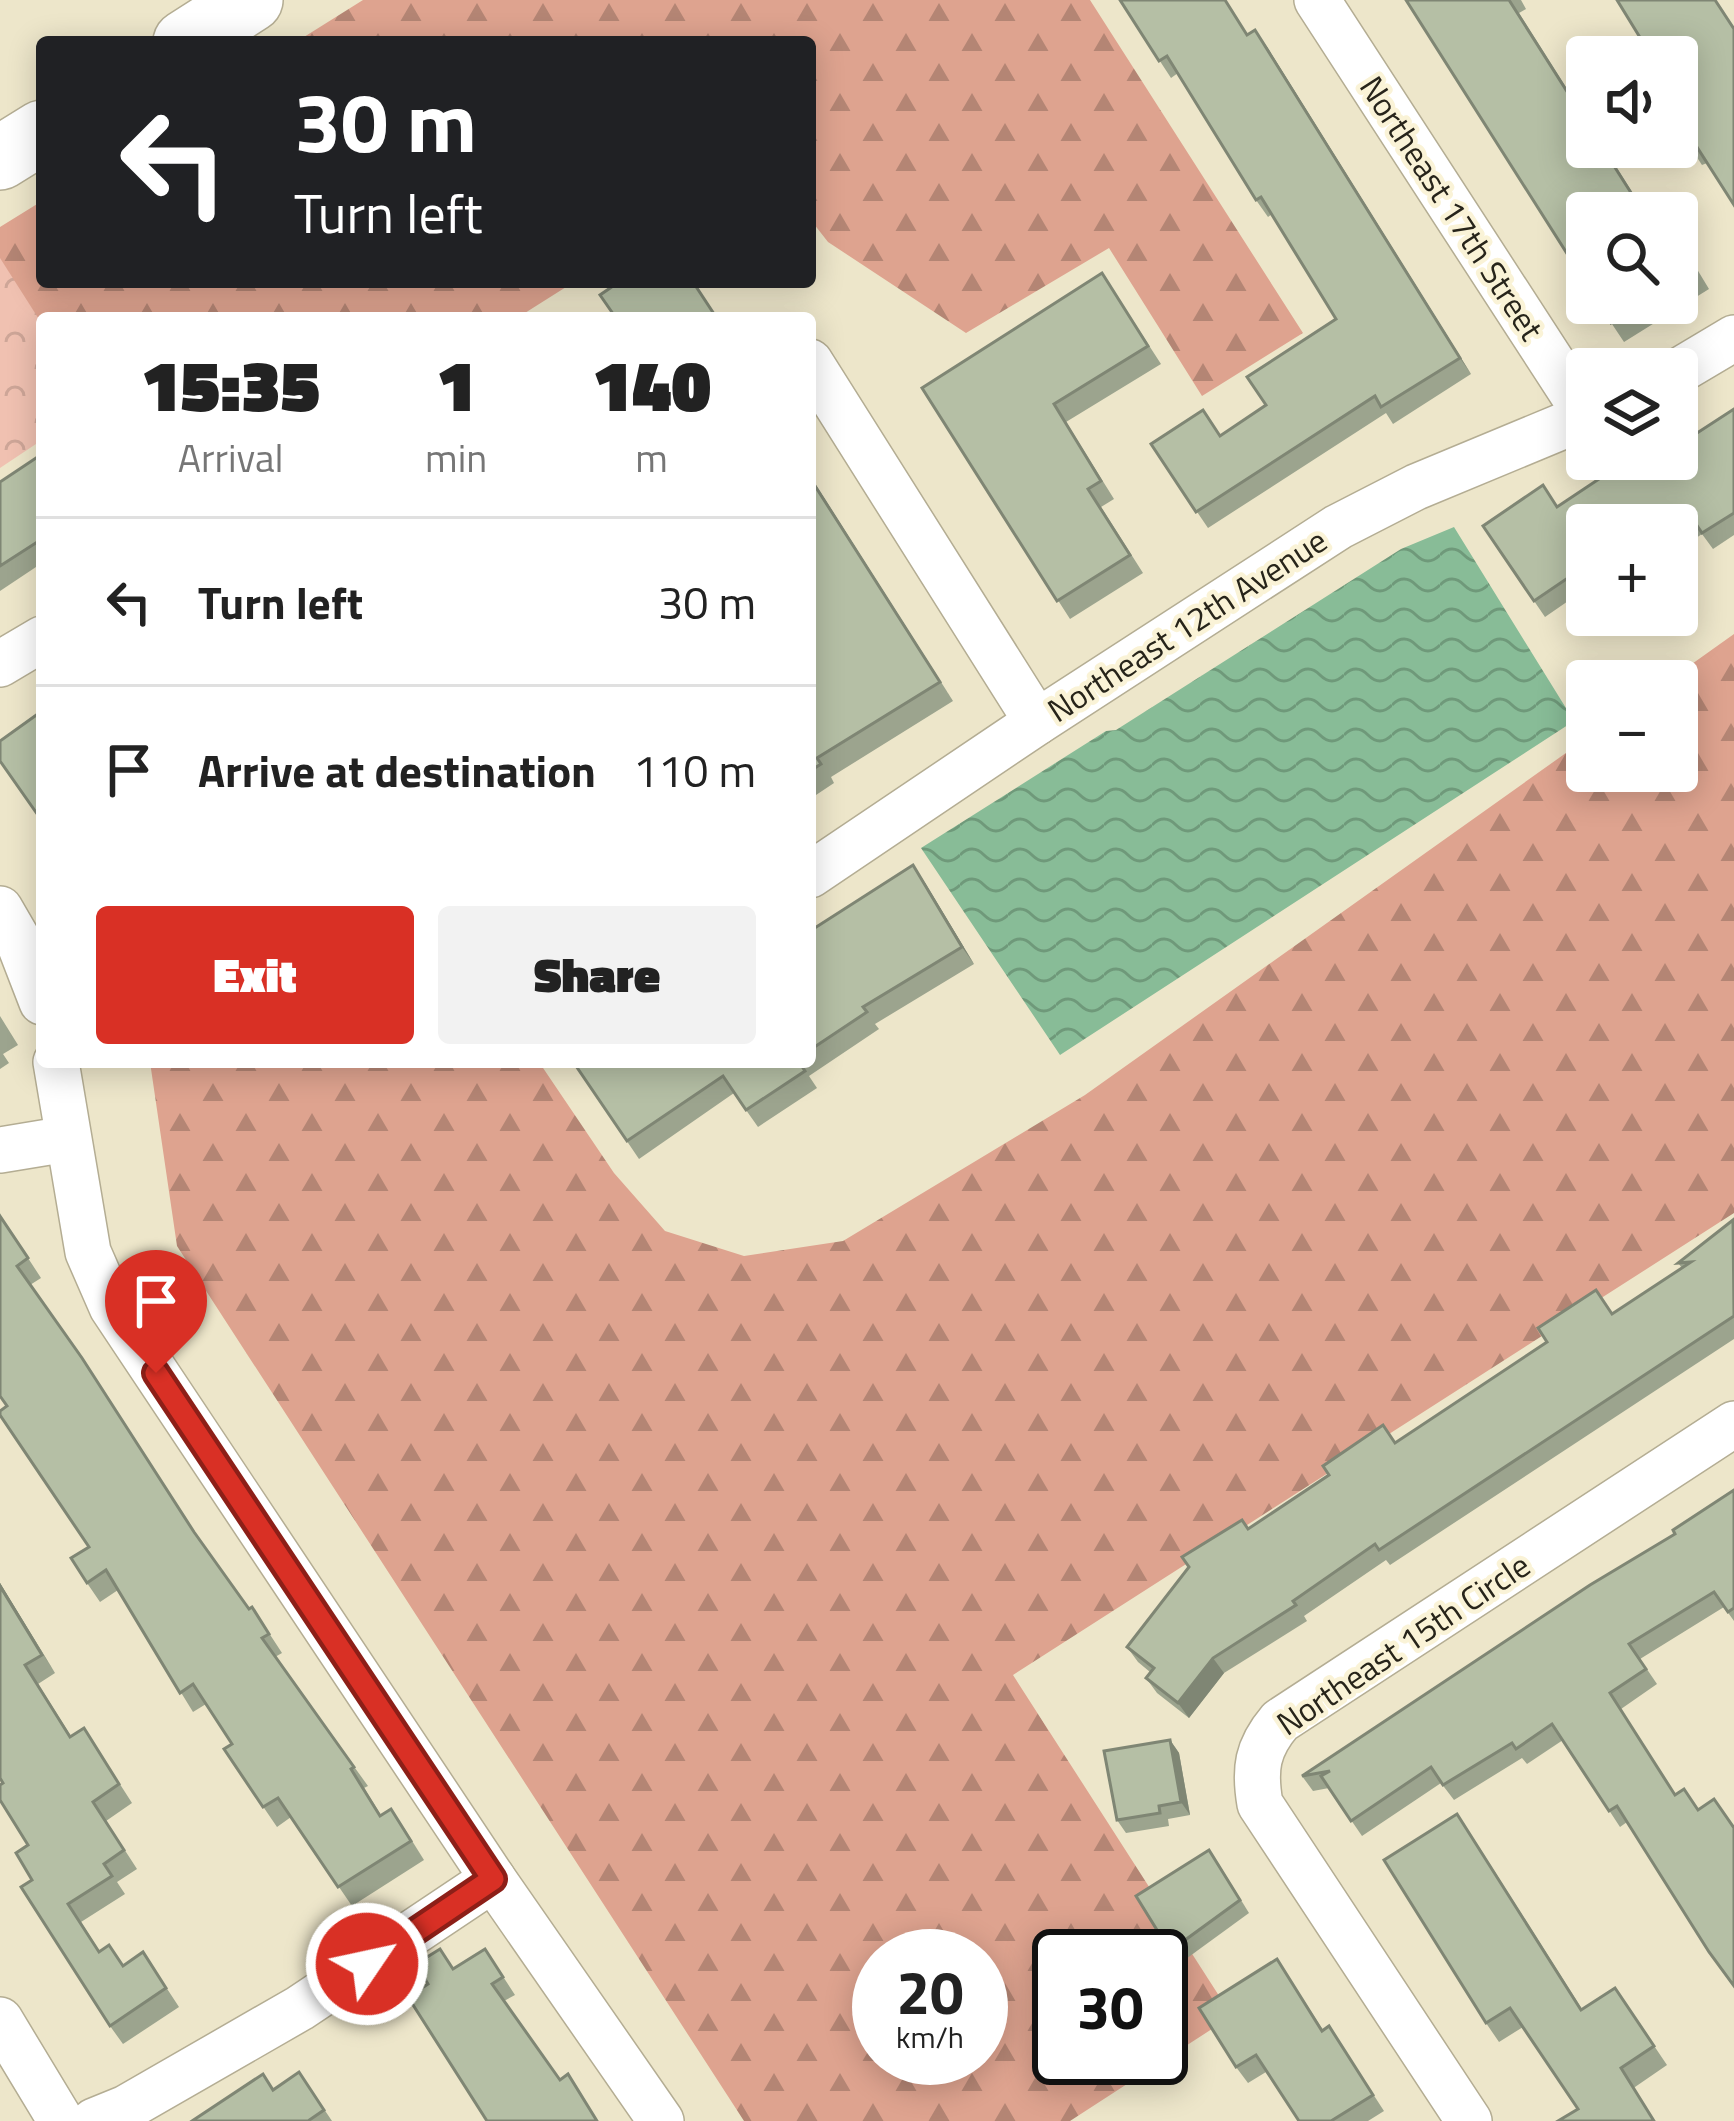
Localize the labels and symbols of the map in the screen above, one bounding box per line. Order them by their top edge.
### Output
street label: Northeast 17th Street [1348,66,1557,350]
street label: Northeast 12th Avenue [1037,516,1337,734]
pin [105,1250,207,1373]
street label: Northeast 15th Circle [1266,1540,1540,1748]
position arrow [304,1901,430,2027]
speed limit sign: 30 [1032,1929,1188,2085]

